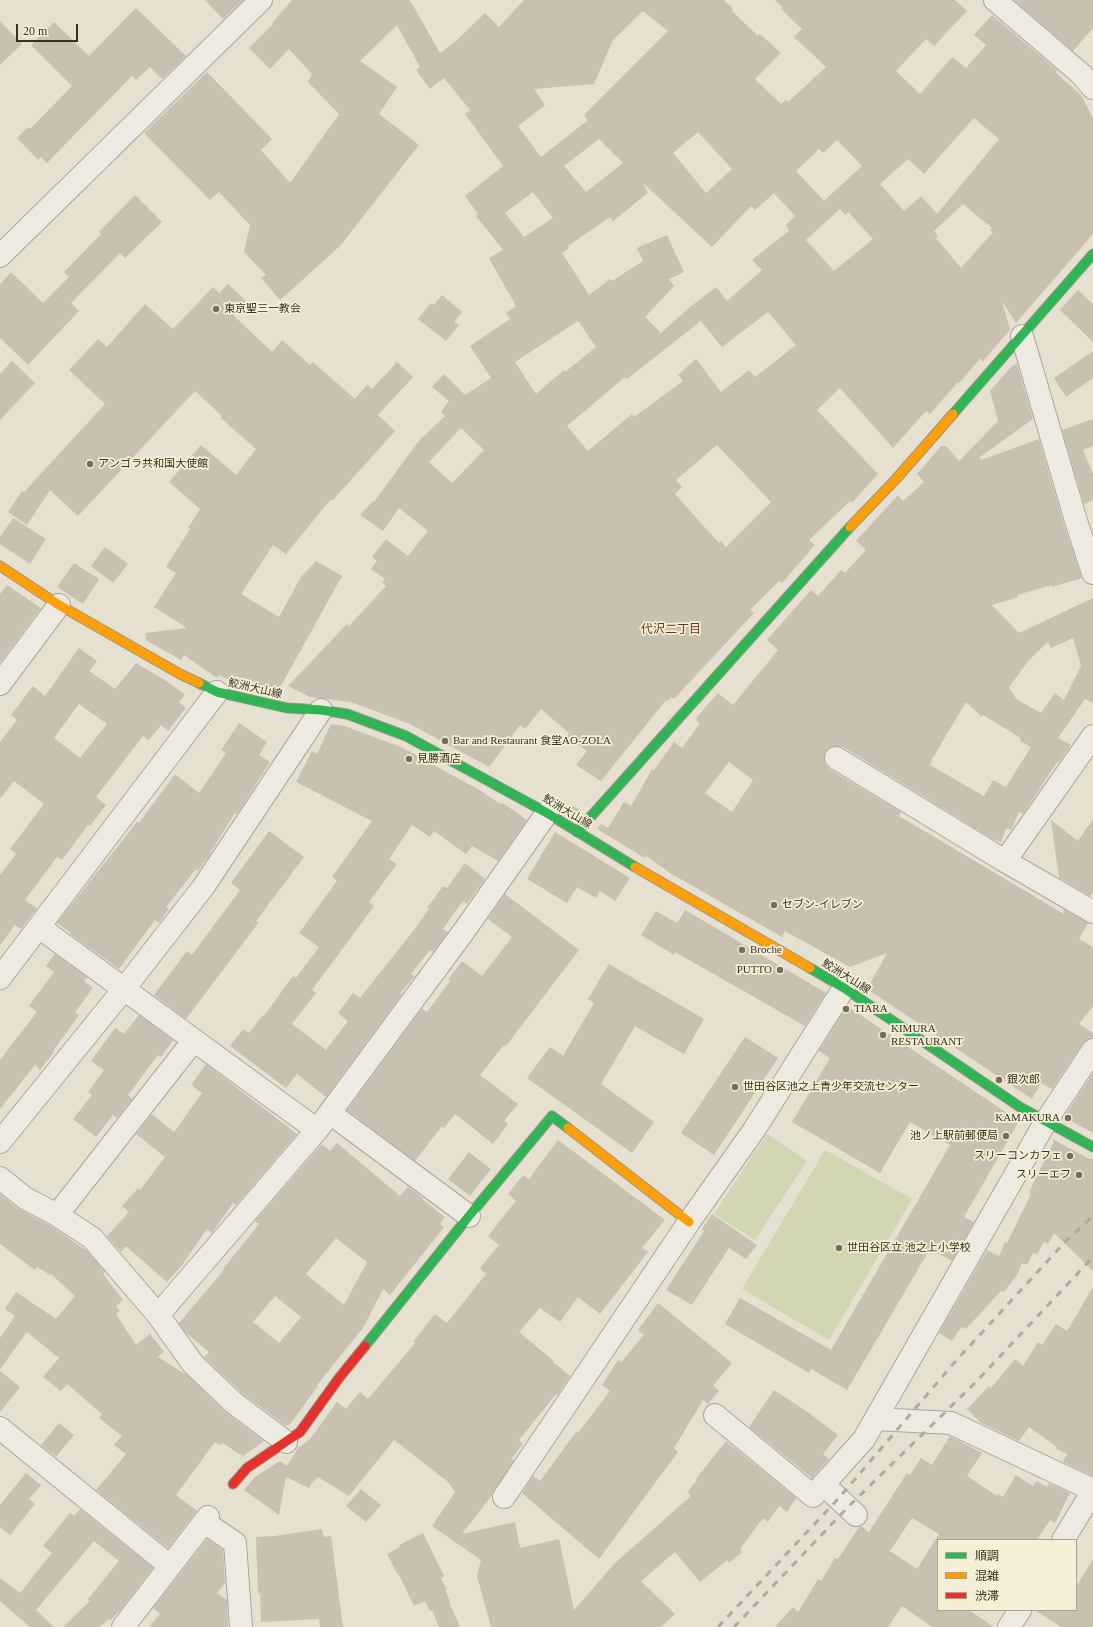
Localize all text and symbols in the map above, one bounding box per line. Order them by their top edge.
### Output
scale bar [18,16,80,42]
text: 20 m [23,24,47,38]
place label: 東京聖三一教会 [224,302,301,316]
marker: 東京聖三一教会 [211,304,221,314]
place label: アンゴラ共和国大使館 [98,457,208,471]
marker: アンゴラ共和国大使館 [85,459,95,469]
district label: 代沢二丁目 [641,623,701,637]
street label: 鮫洲大山線 [227,676,283,702]
place label: Bar and Restaurant 食堂AO-ZOLA [453,734,611,748]
marker: Bar and Restaurant 食堂AO-ZOLA [440,736,450,746]
place label: 見勝酒店 [417,752,461,766]
marker: 見勝酒店 [404,754,414,764]
street label: 鮫洲大山線 [540,792,594,832]
place label: セブン-イレブン [782,898,863,912]
marker: セブン-イレブン [769,900,779,910]
place label: Broche [750,943,782,957]
marker: Broche [737,945,747,955]
street label: 鮫洲大山線 [819,957,873,997]
place label: PUTTO [737,963,772,977]
marker: PUTTO [775,965,785,975]
place label: TIARA [854,1002,888,1016]
marker: TIARA [841,1004,851,1014]
place label: KIMURA RESTAURANT [891,1022,963,1048]
marker: KIMURA RESTAURANT [878,1030,888,1040]
place label: 銀次郎 [1007,1073,1040,1087]
marker: 銀次郎 [994,1075,1004,1085]
place label: 世田谷区池之上青少年交流センター [743,1080,919,1094]
marker: 世田谷区池之上青少年交流センター [730,1082,740,1092]
place label: KAMAKURA [995,1111,1060,1125]
marker: KAMAKURA [1063,1113,1073,1123]
place label: 池ノ上駅前郵便局 [910,1129,998,1143]
marker: 池ノ上駅前郵便局 [1001,1131,1011,1141]
place label: スリーコンカフェ [974,1149,1062,1163]
marker: スリーコンカフェ [1065,1151,1075,1161]
place label: スリーエフ [1016,1168,1071,1182]
marker: スリーエフ [1074,1170,1084,1180]
place label: 世田谷区立 池之上小学校 [847,1241,971,1255]
marker: 世田谷区立 池之上小学校 [834,1243,844,1253]
legend [937,1539,1077,1611]
text: 順調 [975,1549,999,1563]
text: 混雑 [975,1569,999,1583]
text: 渋滞 [975,1589,999,1603]

